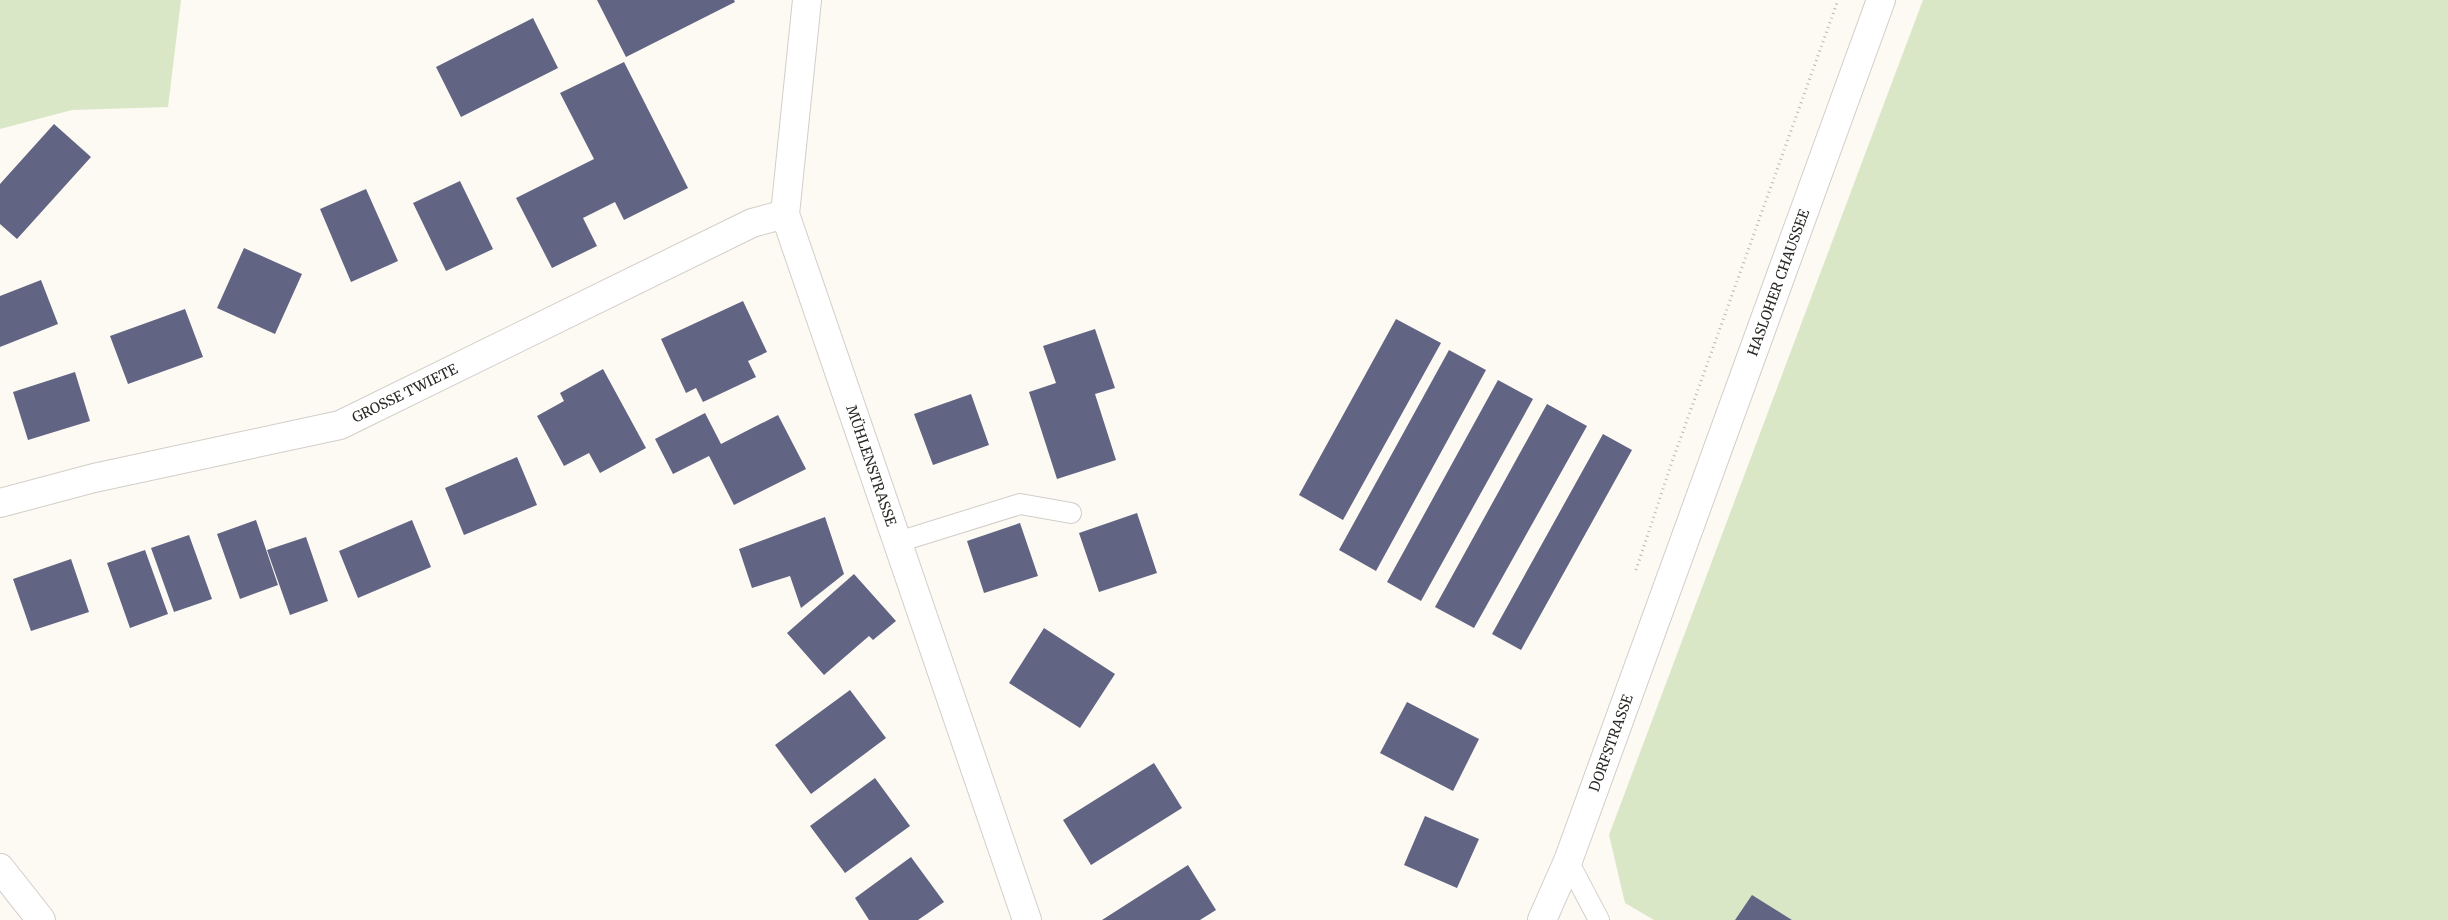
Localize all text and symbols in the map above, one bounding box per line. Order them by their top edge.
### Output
street label: HASLOHER CHAUSSEE [1743,206,1813,358]
street label: GROSSE TWIETE [349,360,461,427]
street label: MÜHLENSTRASSE [842,403,900,528]
street label: DORFSTRASSE [1585,692,1637,794]

